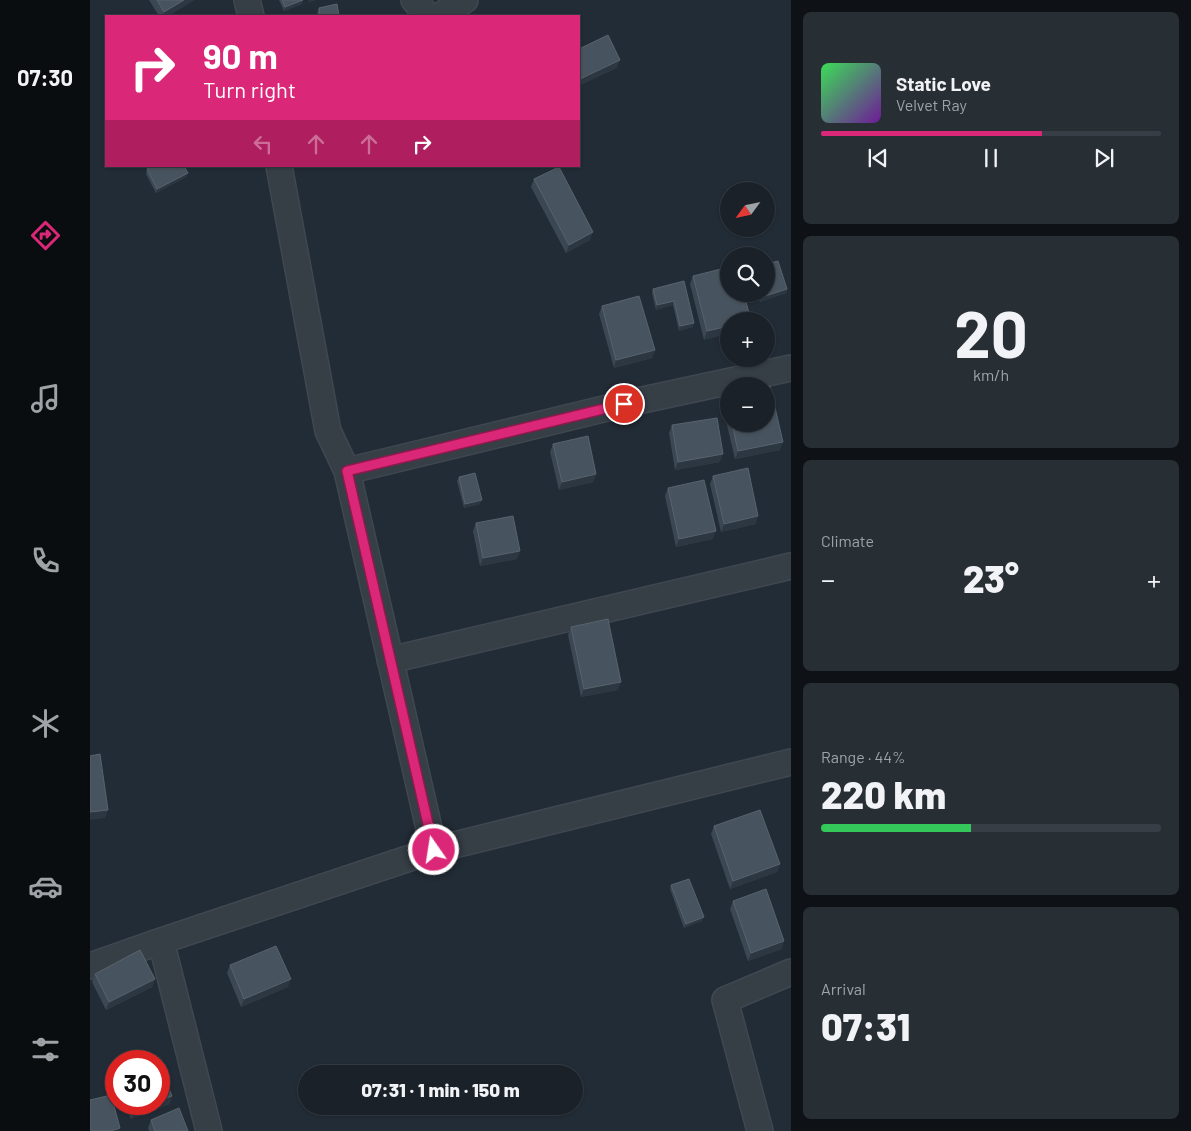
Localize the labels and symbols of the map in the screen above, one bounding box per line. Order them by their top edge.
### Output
north arrow [720,182,775,238]
pin [603,383,645,425]
position arrow [407,823,459,875]
speed limit sign: 30 [105,1050,170,1115]

